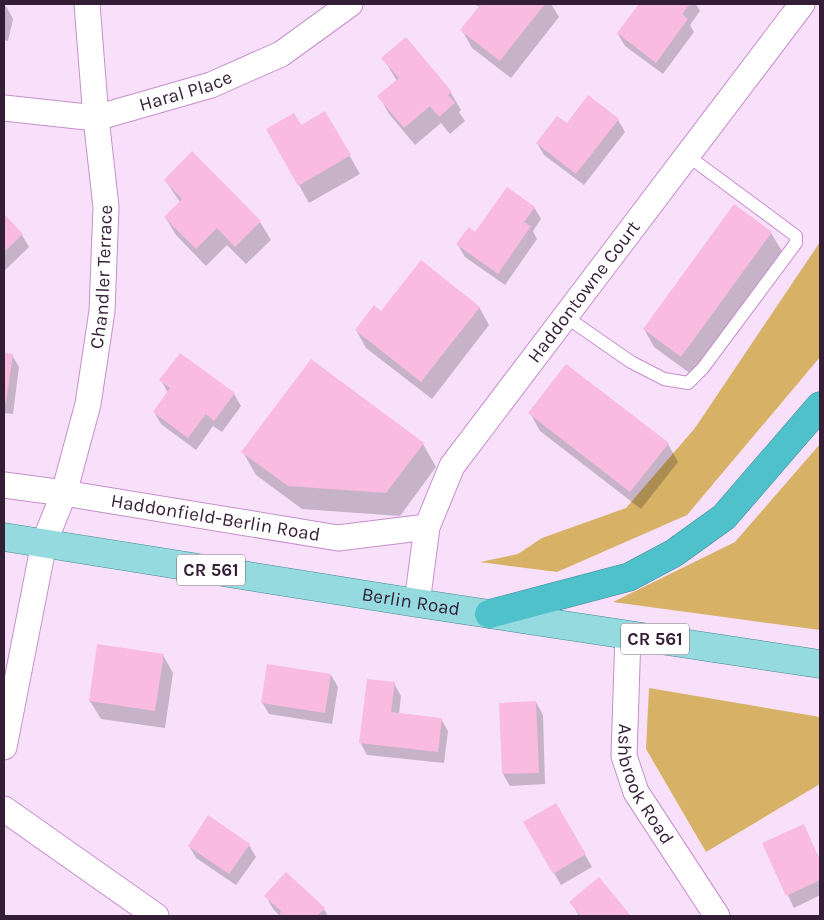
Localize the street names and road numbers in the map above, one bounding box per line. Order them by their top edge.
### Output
street label: Haral Place [137,66,236,116]
street label: Chandler Terrace [85,204,117,350]
street label: Haddontowne Court [523,217,645,367]
street label: Haddonfield-Berlin Road [109,490,322,546]
road number: CR 561 [177,554,245,586]
street label: Berlin Road [360,583,462,620]
road number: CR 561 [621,624,689,654]
street label: Ashbrook Road [613,723,678,848]

